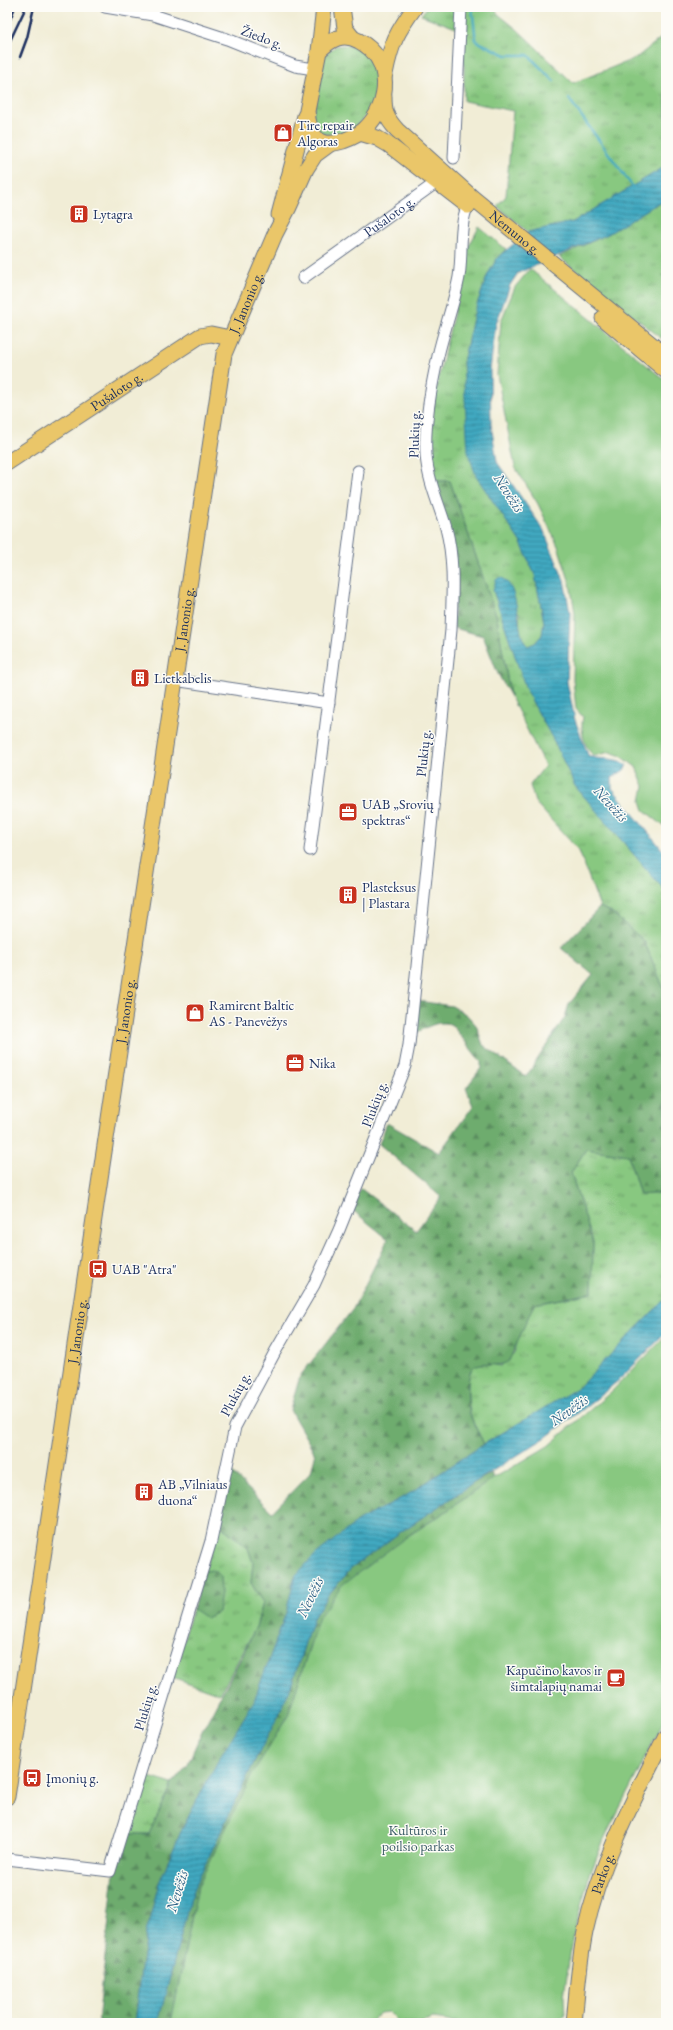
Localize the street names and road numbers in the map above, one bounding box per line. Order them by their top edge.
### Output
street label: Žiedo g. [239,21,285,53]
street label: Pušaloto g. [360,192,418,241]
street label: Nemuno g. [486,206,545,259]
street label: J. Janonio g. [224,269,267,337]
street label: Pušaloto g. [87,367,146,415]
street label: Plukių g. [404,410,424,458]
street label: J. Janonio g. [170,586,198,654]
street label: Plukių g. [412,728,434,778]
street label: J. Janonio g. [111,977,139,1046]
street label: Plukių g. [357,1078,391,1130]
street label: J. Janonio g. [63,1298,91,1366]
street label: Plukių g. [216,1369,254,1419]
street label: Plukių g. [129,1681,161,1733]
street label: Parko g. [587,1850,618,1896]

